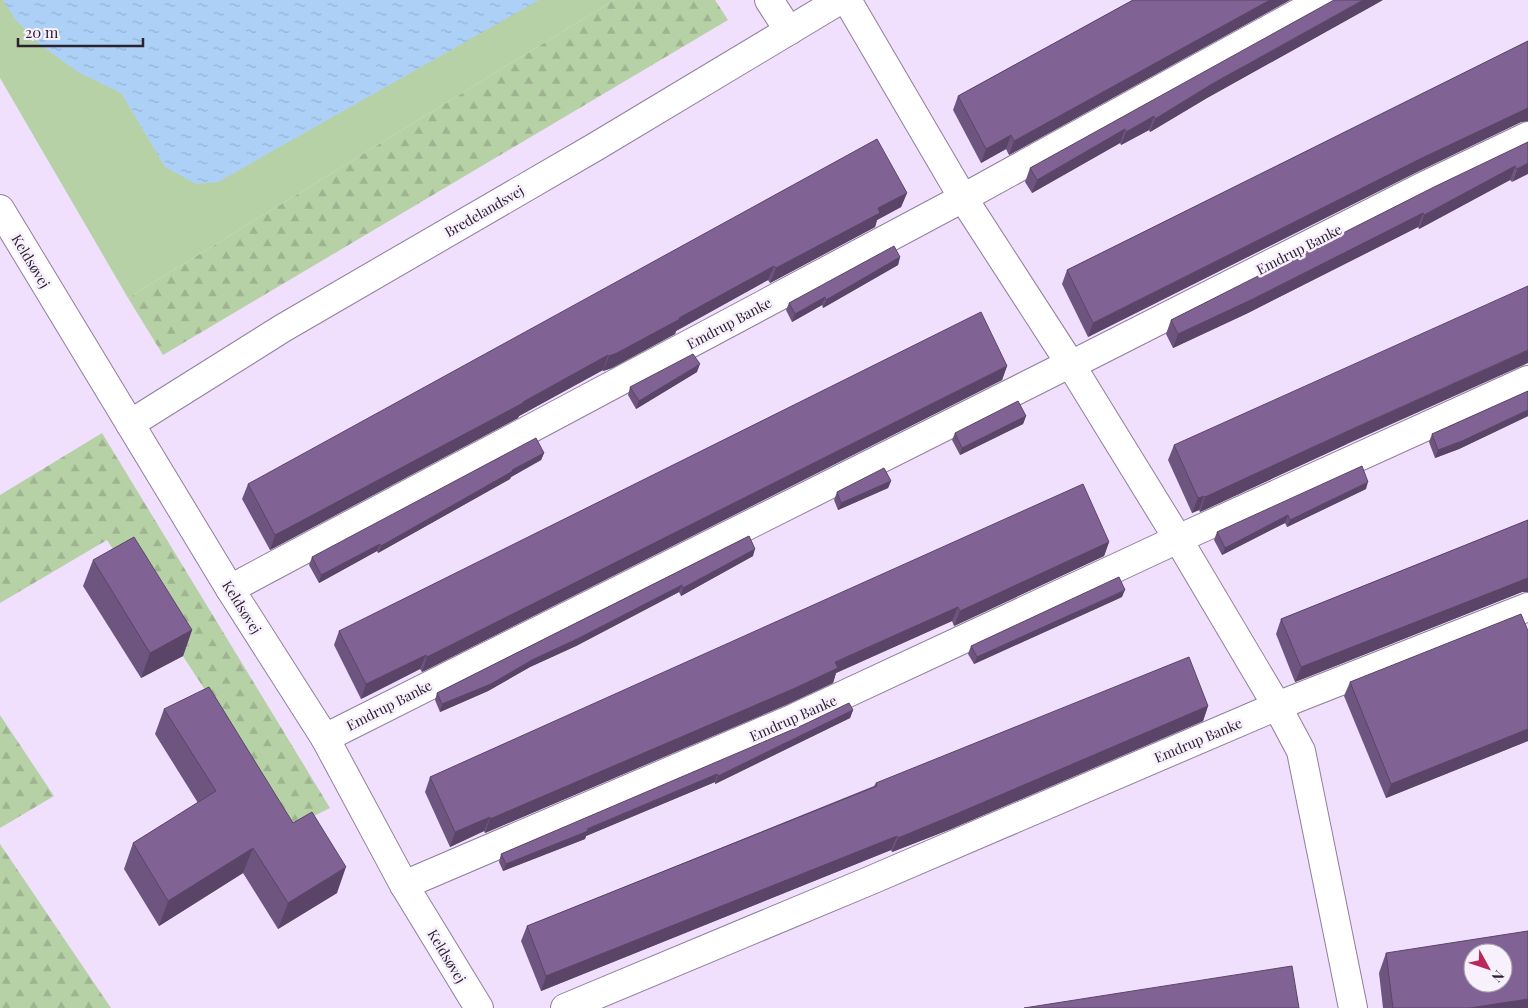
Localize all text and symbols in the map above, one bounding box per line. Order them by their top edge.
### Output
scale bar [18,15,142,47]
text: 20 m [25,22,59,42]
street label: Bredelandsvej [441,181,527,241]
street label: Emdrup Banke [1253,219,1345,279]
street label: Keldsøvej [7,231,55,291]
street label: Emdrup Banke [683,293,775,353]
street label: Keldsøvej [218,577,266,637]
street label: Emdrup Banke [343,675,435,735]
street label: Emdrup Banke [746,690,840,746]
street label: Emdrup Banke [1151,713,1245,767]
street label: Keldsøvej [423,926,471,986]
north arrow [1463,943,1513,993]
text: N [1488,967,1509,987]

